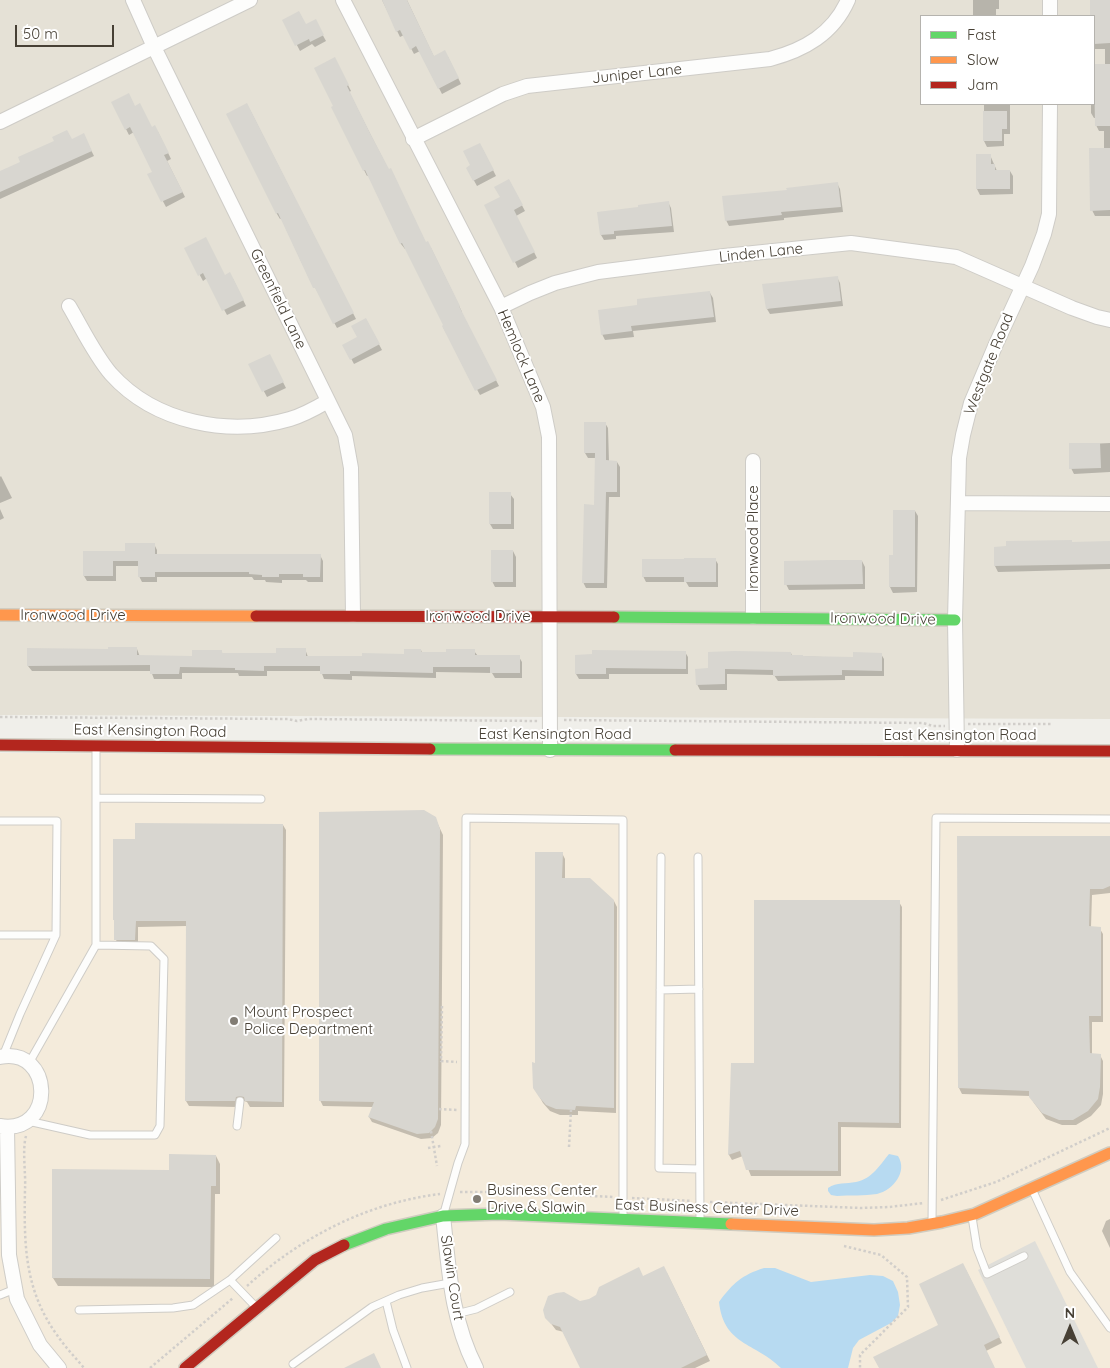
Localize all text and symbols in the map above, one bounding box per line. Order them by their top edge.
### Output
scale bar [18,15,116,47]
legend [920,15,1095,105]
text: 50 m [23,24,58,43]
text: Fast [967,25,996,44]
text: Slow [967,50,999,69]
street label: Juniper Lane [591,60,683,88]
text: Jam [967,75,998,94]
street label: Linden Lane [718,240,804,266]
street label: Greenfield Lane [246,246,310,352]
street label: Hemlock Lane [493,307,549,405]
street label: Westgate Road [960,311,1018,417]
street label: Ironwood Place [744,485,762,593]
street label: Ironwood Drive [20,606,126,624]
street label: Ironwood Drive [425,607,531,625]
street label: Ironwood Drive [830,609,936,629]
street label: East Kensington Road [73,721,227,741]
street label: East Kensington Road [478,725,632,743]
street label: East Kensington Road [883,726,1037,744]
place label: Mount Prospect Police Department [244,1003,373,1038]
marker: Mount Prospect Police Department [228,1015,240,1027]
place label: Business Center Drive & Slawin [487,1181,597,1216]
marker: Business Center Drive & Slawin [471,1193,483,1205]
street label: East Business Center Drive [615,1196,799,1220]
street label: Slawin Court [436,1234,468,1322]
north arrow [1045,1303,1095,1353]
text: N [1065,1304,1075,1322]

